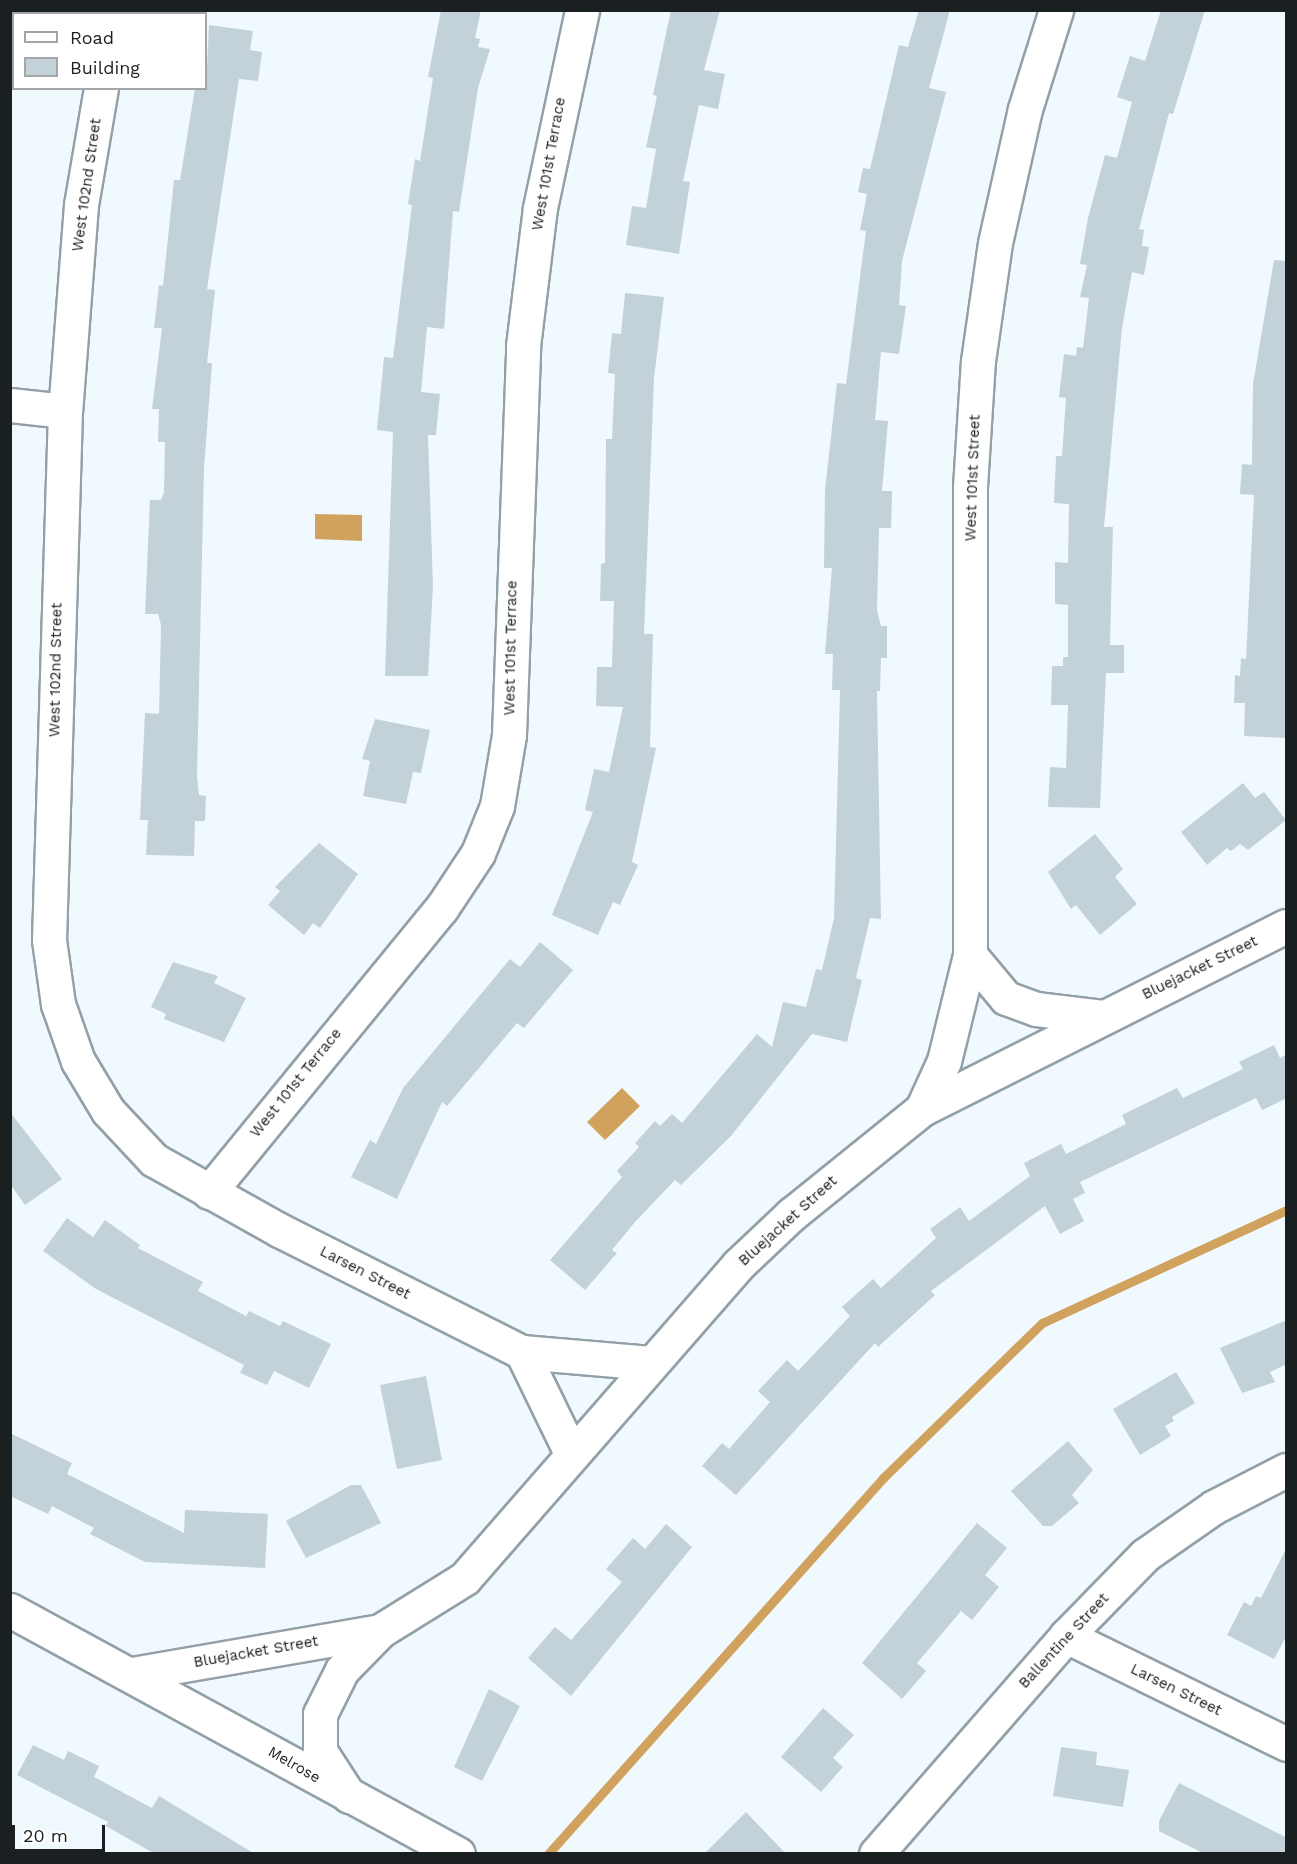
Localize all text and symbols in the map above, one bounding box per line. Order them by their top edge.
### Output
legend [12,12,207,90]
text: Road [70,27,114,48]
text: Building [70,57,140,78]
street label: West 101st Terrace [528,96,570,232]
street label: West 102nd Street [69,117,105,253]
street label: West 101st Street [962,414,984,542]
street label: West 101st Terrace [501,580,521,716]
street label: West 102nd Street [46,602,66,738]
street label: Bluejacket Street [1139,932,1261,1004]
street label: West 101st Terrace [246,1025,346,1141]
street label: Bluejacket Street [735,1172,841,1270]
street label: Larsen Street [317,1242,413,1304]
street label: Ballentine Street [1015,1590,1113,1692]
street label: Bluejacket Street [192,1632,320,1672]
street label: Larsen Street [1127,1660,1225,1720]
street label: Melrose [265,1743,323,1787]
scale bar [15,1813,108,1851]
text: 20 m [23,1825,68,1846]

